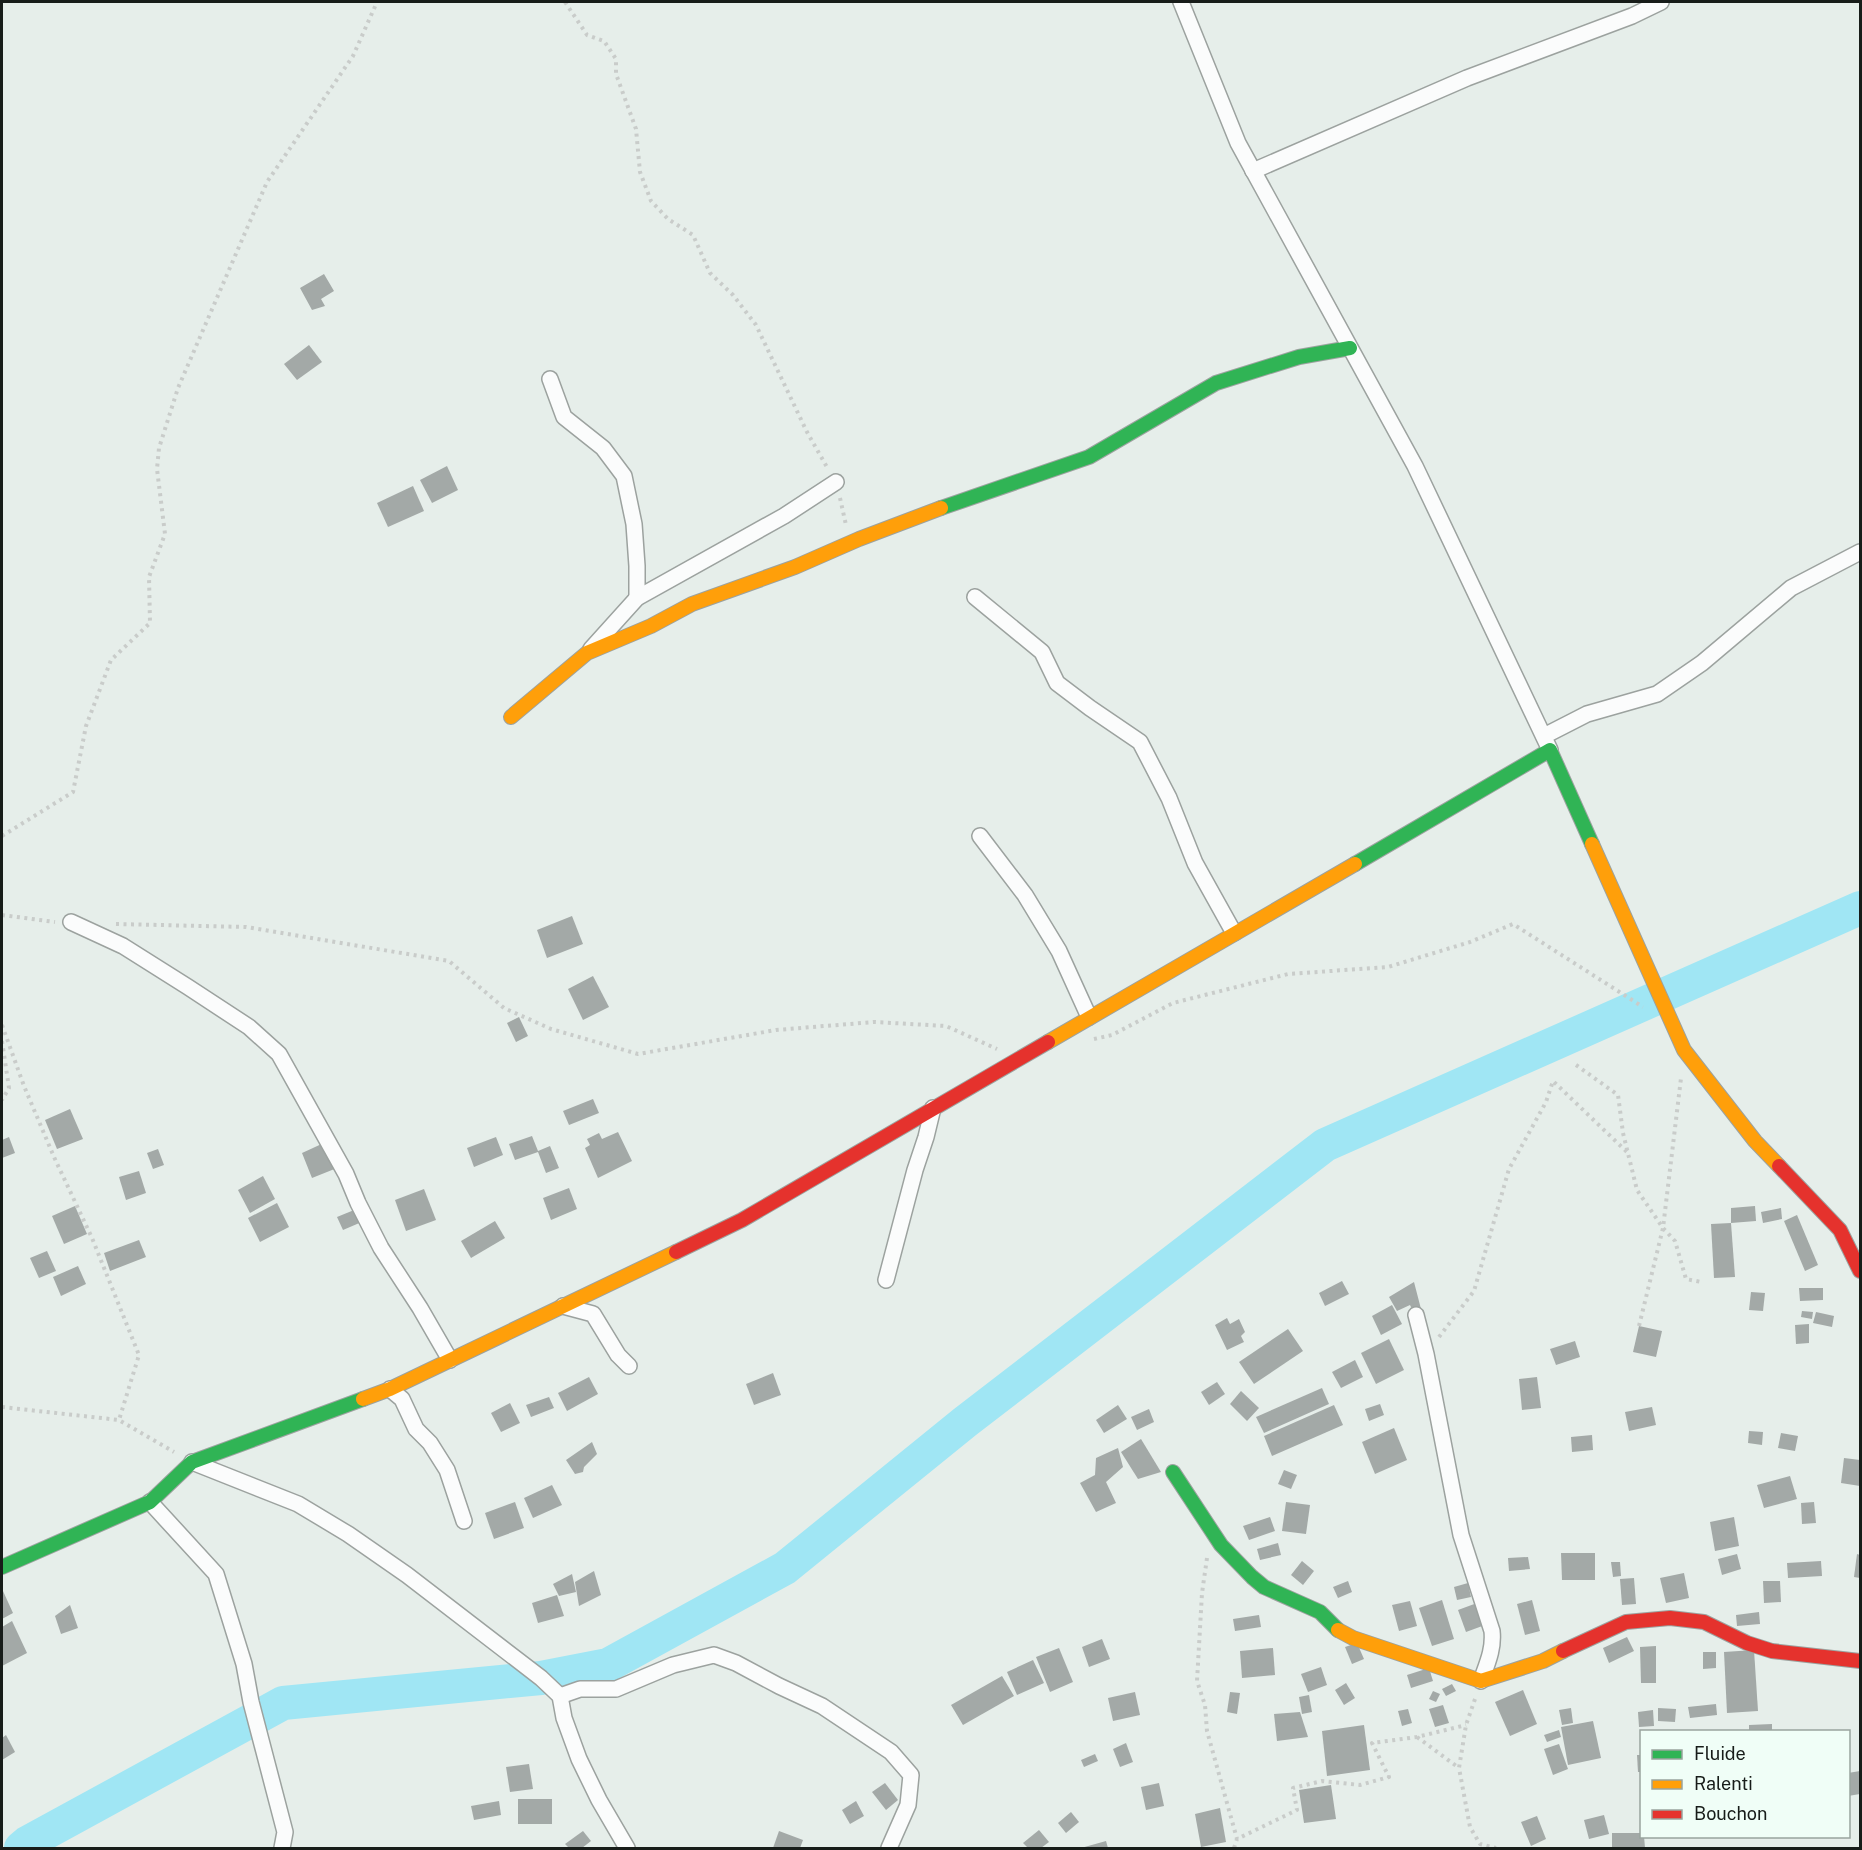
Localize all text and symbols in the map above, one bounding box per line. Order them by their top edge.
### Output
legend [1640,1730,1850,1838]
text: Fluide [1694,1743,1746,1764]
text: Ralenti [1694,1773,1753,1794]
text: Bouchon [1694,1803,1767,1824]

